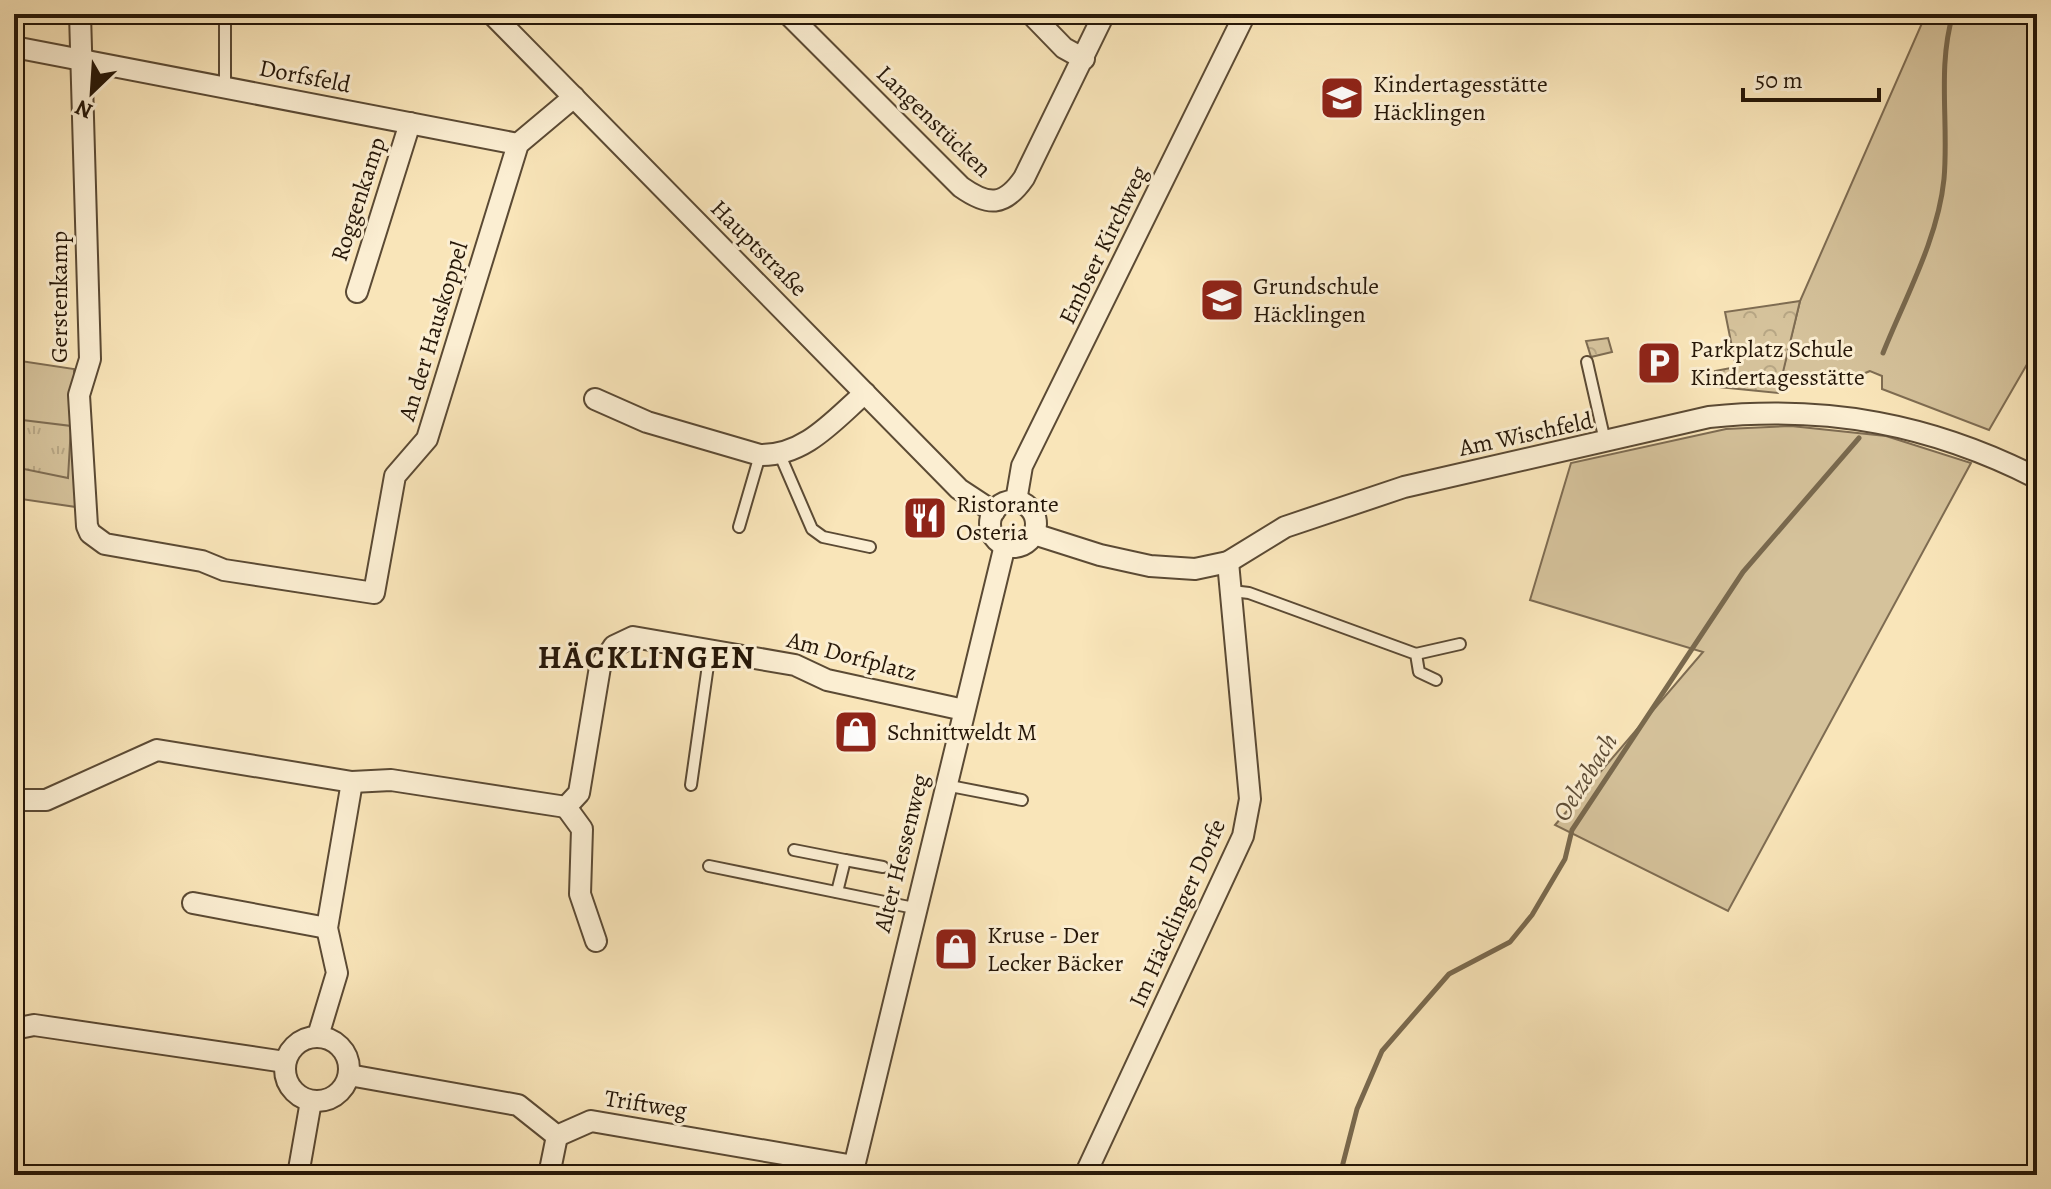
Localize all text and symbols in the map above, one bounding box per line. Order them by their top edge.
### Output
street label: Dorfsfeld [257,51,354,101]
north arrow [52,52,132,132]
scale bar [1743,52,1879,102]
street label: Langenstücken [869,58,999,184]
text: 50 m [1755,64,1803,96]
place label: Kindertagesstätte Häcklingen [1373,68,1548,128]
school or university icon: Kindertagesstätte Häcklingen [1318,74,1366,122]
text: N [70,92,98,126]
street label: Roggenkamp [323,133,393,265]
street label: Embser Kirchweg [1051,161,1155,329]
street label: Hauptstraße [703,192,815,304]
street label: Gerstenkamp [43,231,75,363]
street label: An der Hauskoppel [390,237,476,425]
place label: Grundschule Häcklingen [1253,270,1379,330]
school or university icon: Grundschule Häcklingen [1198,276,1246,324]
place label: Parkplatz Schule Kindertagesstätte [1690,333,1865,393]
parking icon: Parkplatz Schule Kindertagesstätte [1635,339,1683,387]
street label: Am Wischfeld [1455,404,1596,464]
place label: Ristorante Osteria [956,488,1059,548]
restaurant icon: Ristorante Osteria [901,494,949,542]
street label: Am Dorfplatz [783,623,920,689]
district label: HÄCKLINGEN [538,635,756,679]
shop icon: Schnittweldt M [832,708,880,756]
place label: Schnittweldt M [887,716,1037,748]
water label: Oelzebach [1544,726,1626,828]
street label: Alter Hessenweg [866,770,936,937]
street label: Im Häcklinger Dorfe [1121,814,1233,1012]
place label: Kruse - Der Lecker Bäcker [987,919,1123,979]
shop icon: Kruse - Der Lecker Bäcker [932,925,980,973]
street label: Triftweg [602,1082,690,1126]

